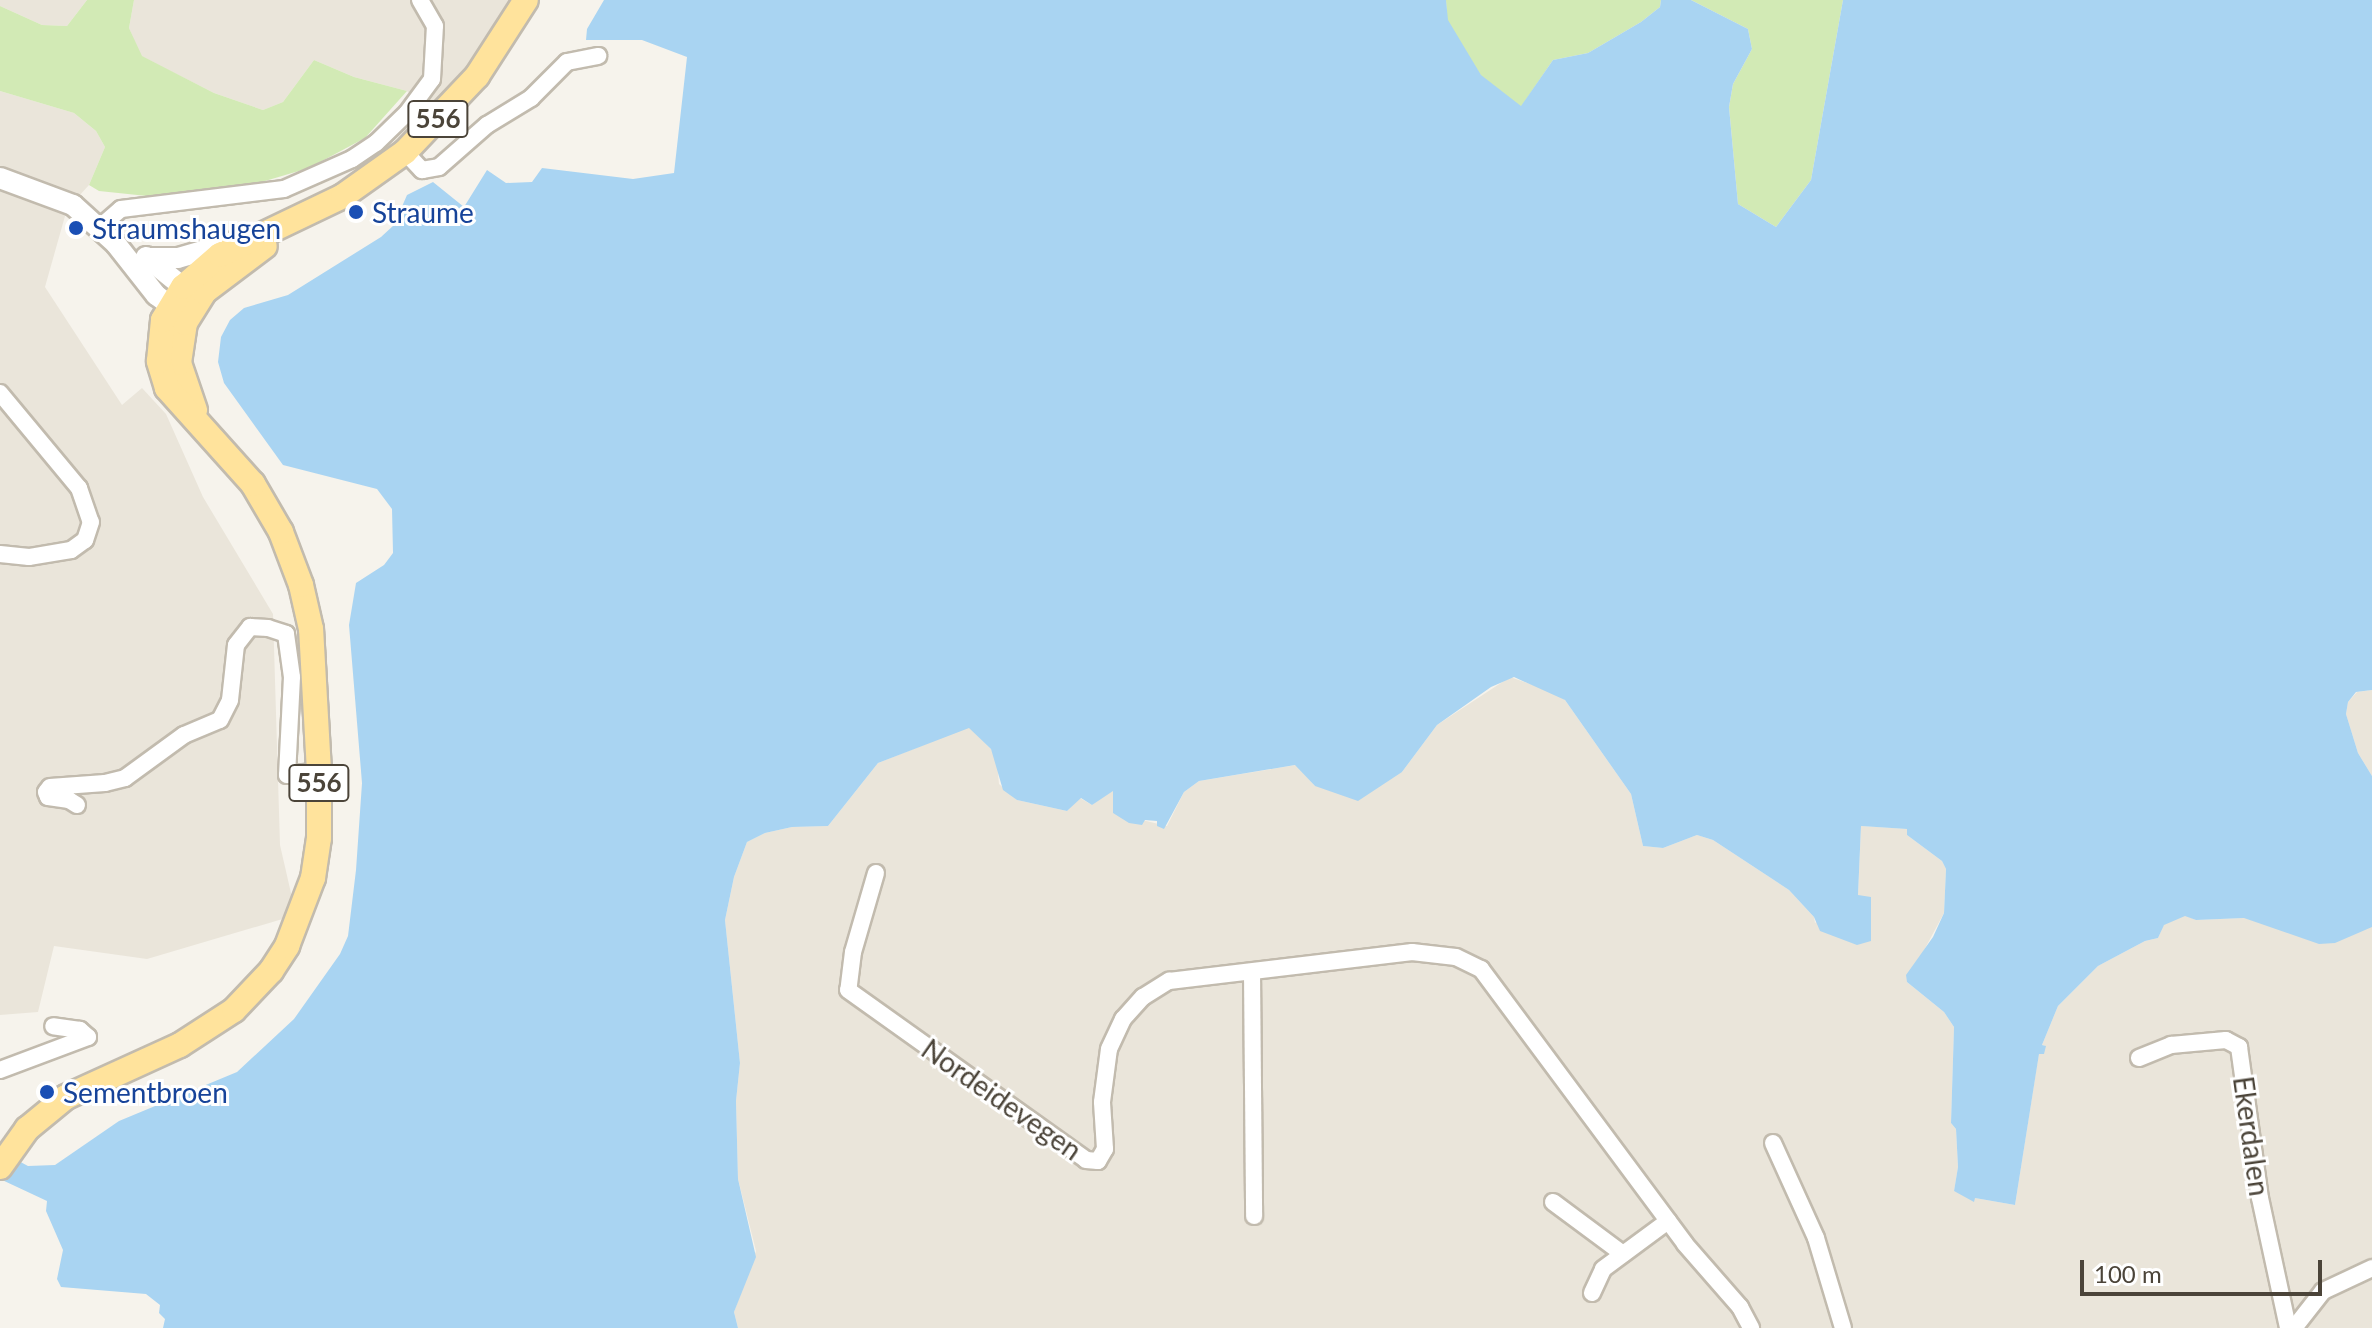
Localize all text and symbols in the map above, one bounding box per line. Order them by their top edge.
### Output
road number: 556 [406,97,470,141]
place label: Straume [372,195,474,229]
marker: Straume [347,203,365,221]
place label: Straumshaugen [92,211,281,245]
marker: Straumshaugen [67,219,85,237]
road number: 556 [287,761,351,805]
street label: Nordeidevegen [916,1031,1088,1167]
street label: Ekerdalen [2227,1074,2277,1198]
place label: Sementbroen [63,1075,228,1109]
marker: Sementbroen [38,1083,56,1101]
scale bar [2084,1244,2326,1294]
text: 100 m [2094,1259,2162,1288]

